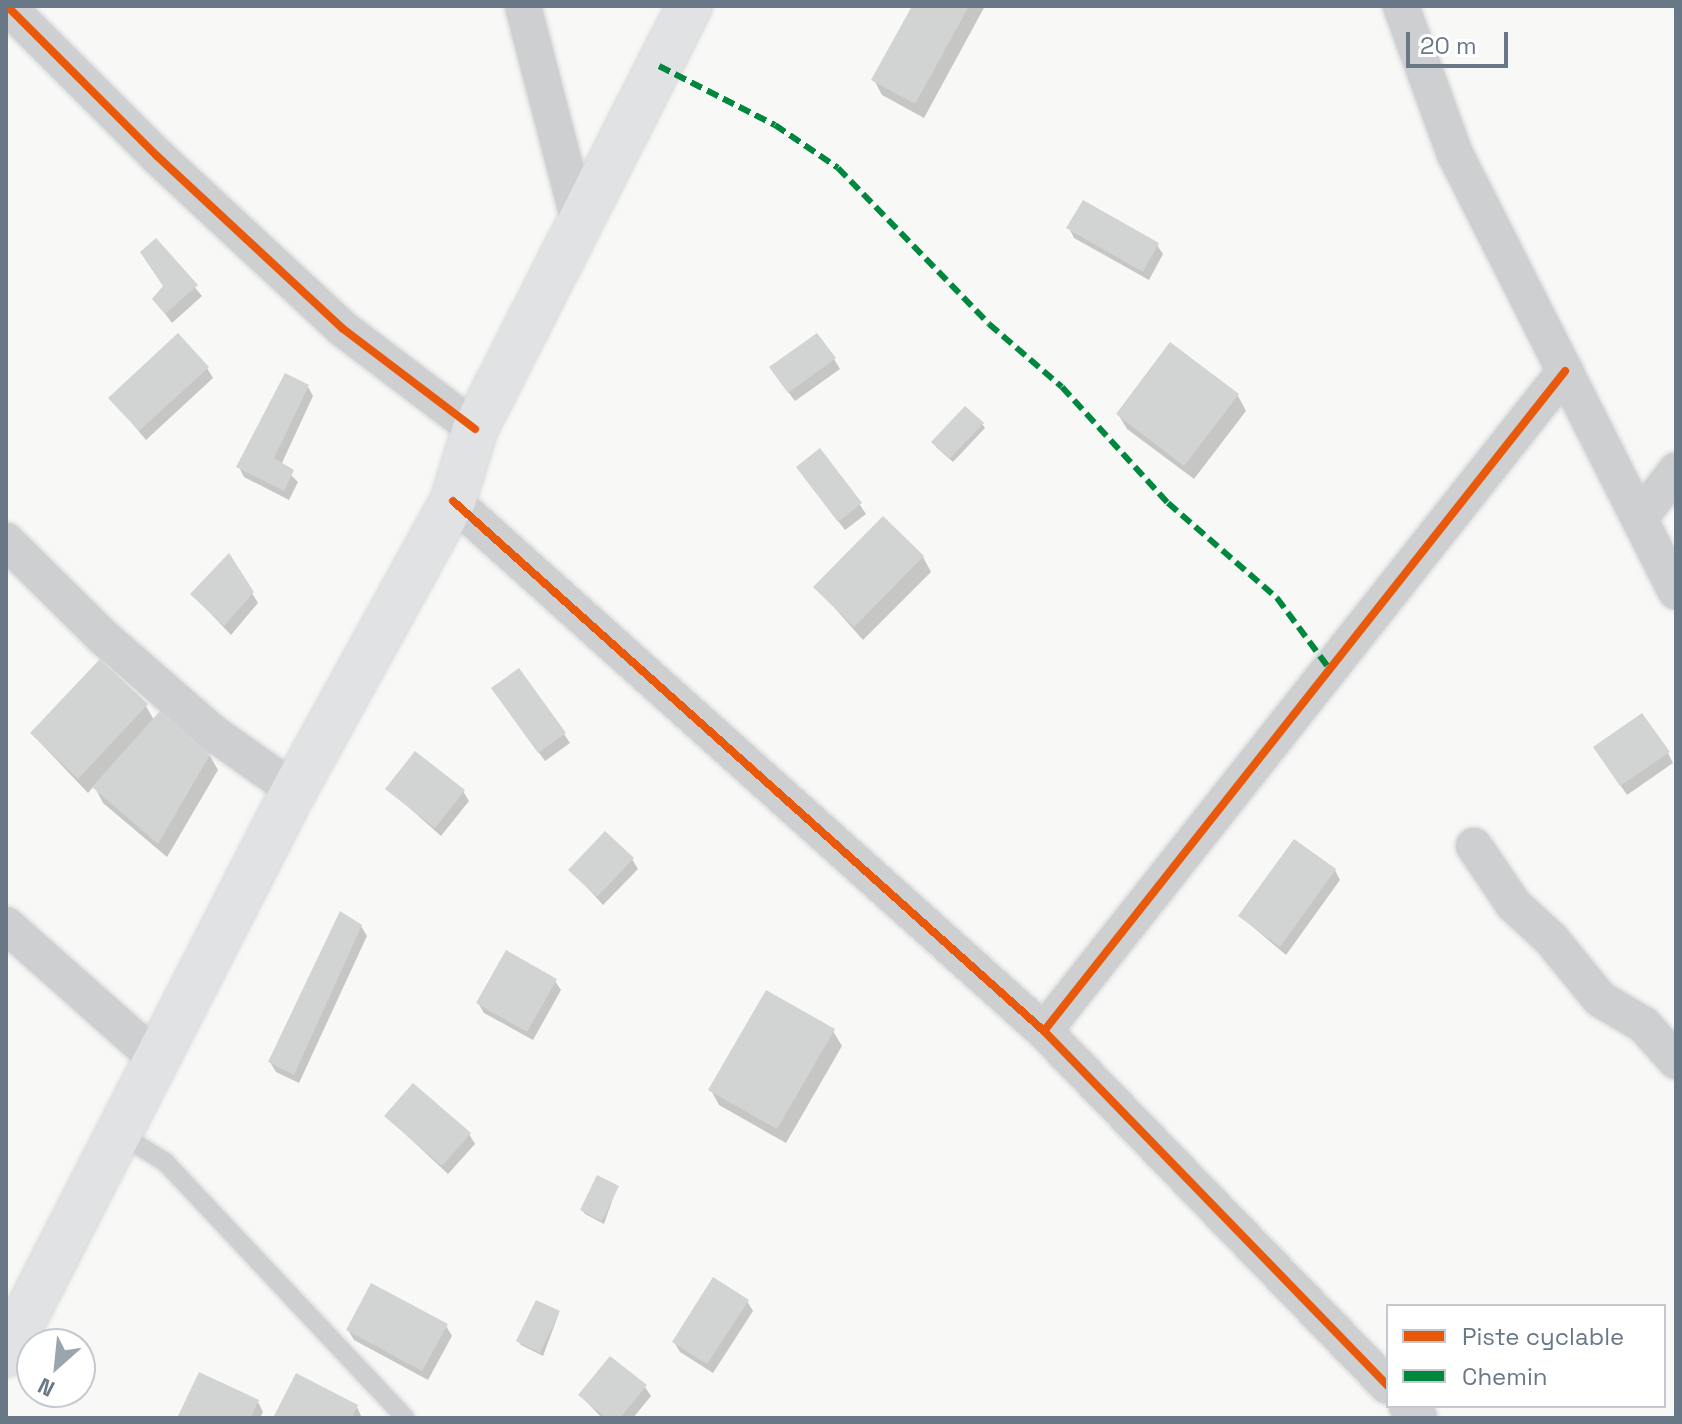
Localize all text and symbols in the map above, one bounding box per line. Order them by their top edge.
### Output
scale bar [1410,16,1512,66]
text: 20 m [1420,30,1477,61]
legend [1386,1304,1666,1408]
text: Piste cyclable [1462,1321,1624,1352]
north arrow [16,1328,96,1408]
text: Chemin [1462,1361,1548,1392]
text: N [33,1372,59,1403]

